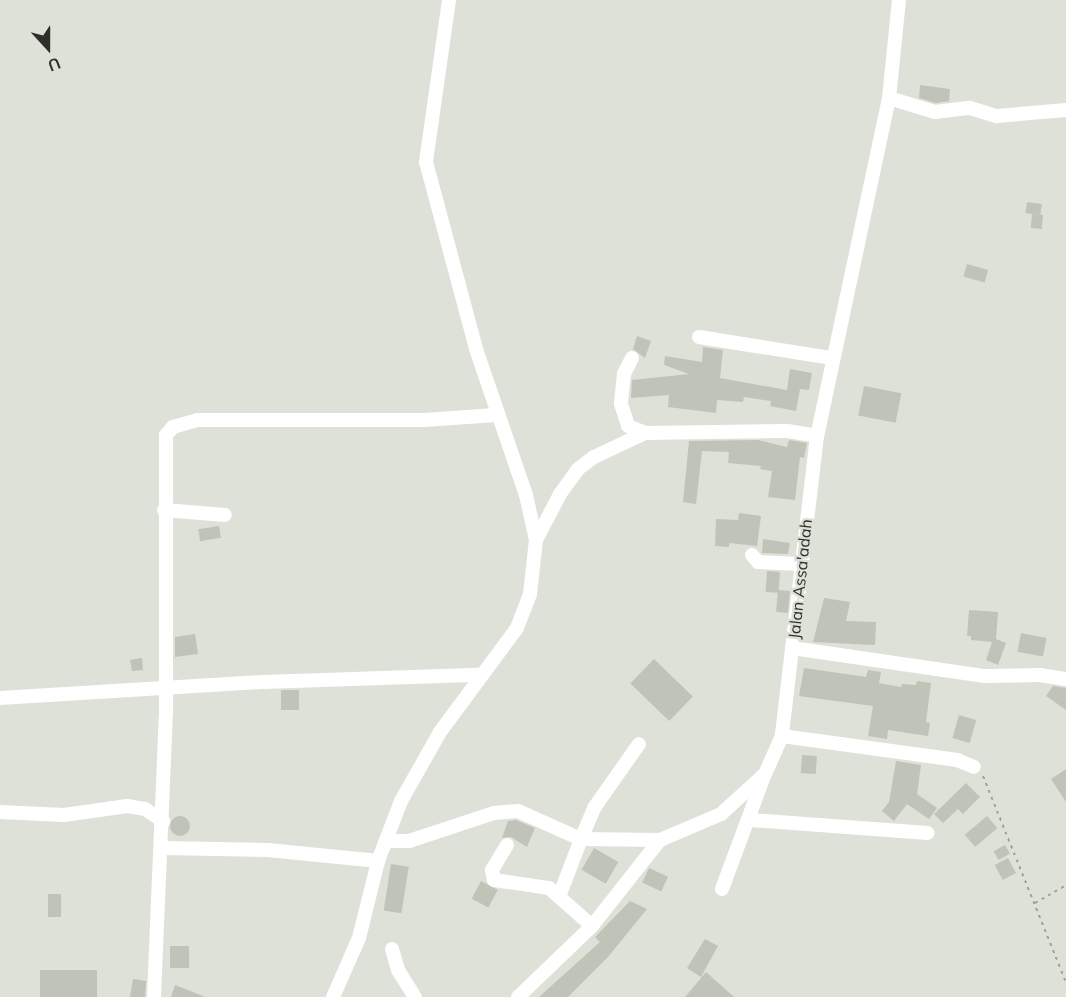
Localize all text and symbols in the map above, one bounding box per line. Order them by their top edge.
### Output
north arrow [18,18,78,78]
text: U [45,53,64,76]
street label: Jalan Assa'adah [784,518,816,640]

